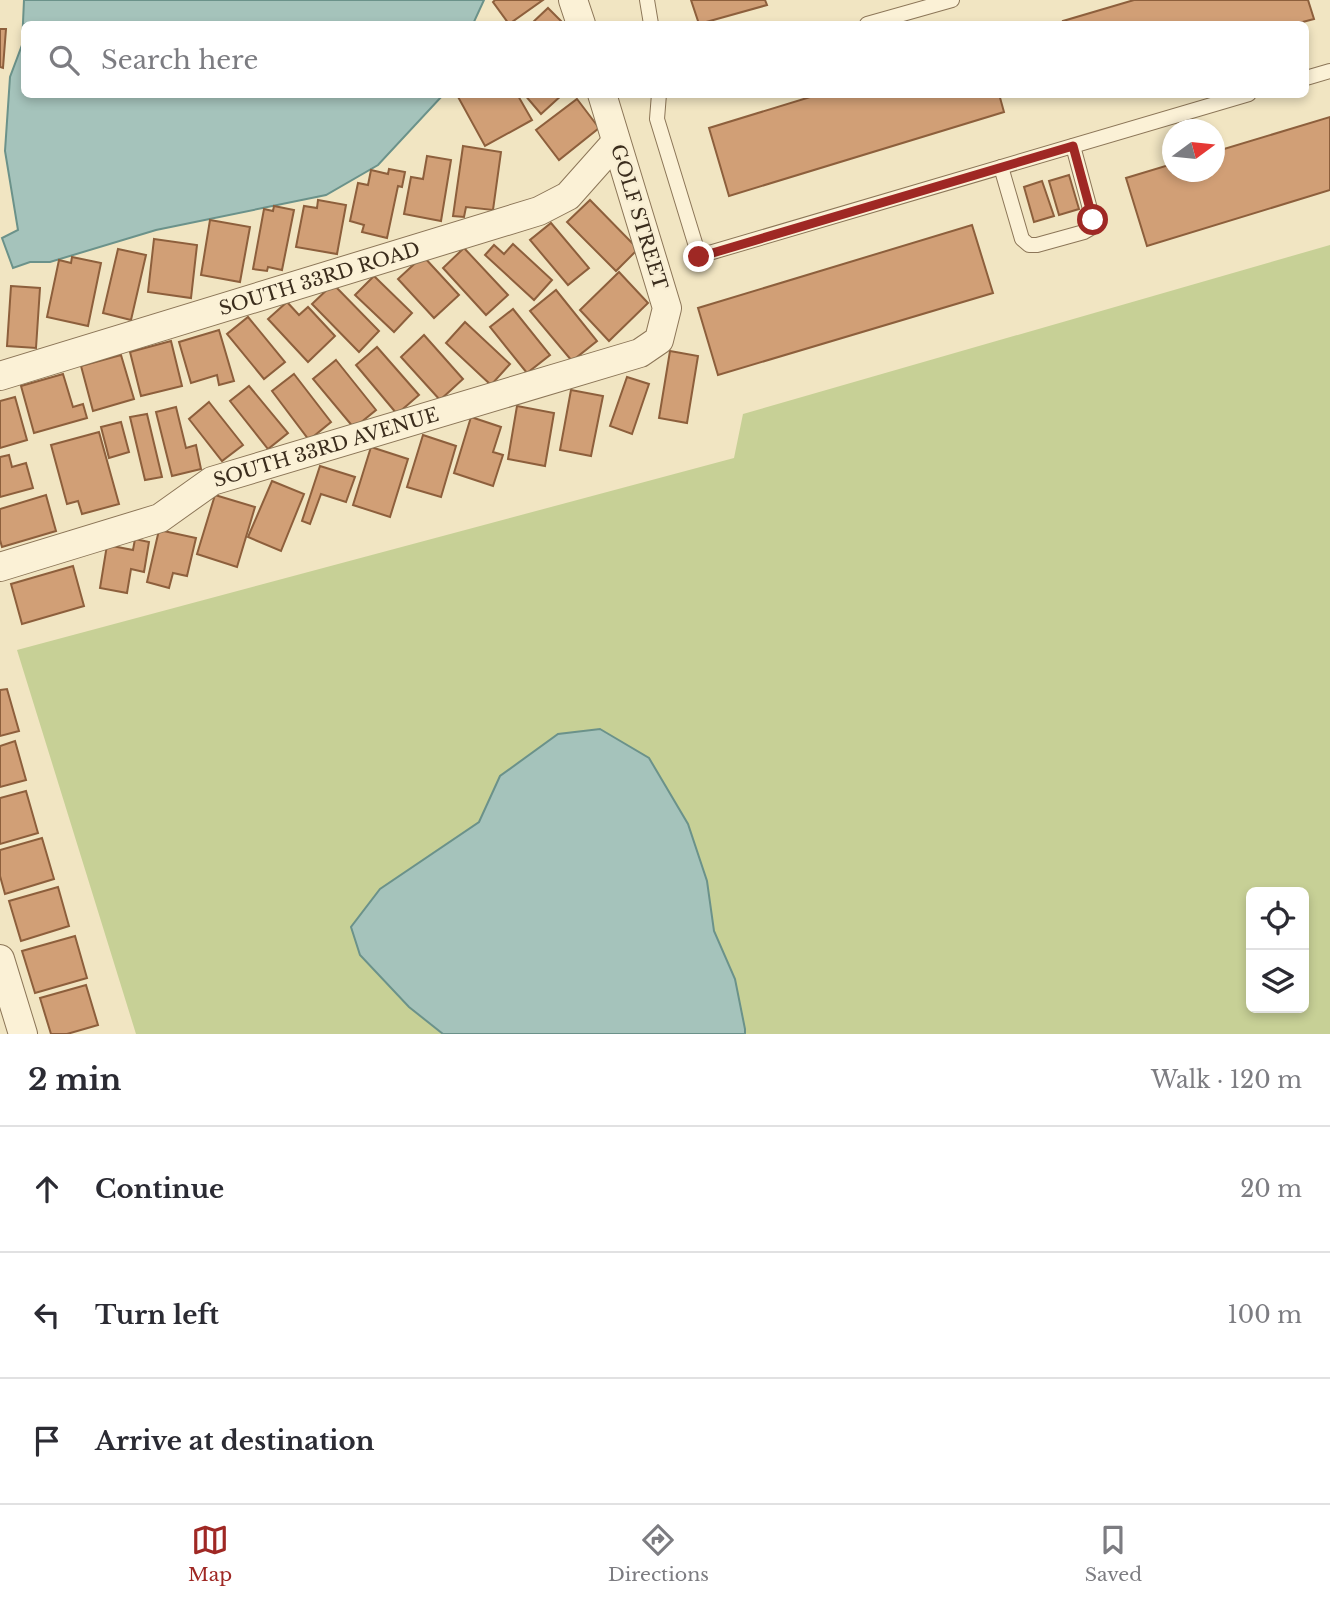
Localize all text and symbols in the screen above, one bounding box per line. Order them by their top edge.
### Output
search box [21,21,1309,98]
icon: search [45,41,83,79]
text: Search here [101,44,258,76]
north arrow [1162,119,1225,182]
street label: GOLF STREET [606,141,672,293]
route start [1077,204,1108,235]
street label: SOUTH 33RD ROAD [216,237,423,320]
route end [683,241,714,272]
street label: SOUTH 33RD AVENUE [211,402,441,491]
map controls [1246,887,1309,1013]
button: locate [1246,887,1309,950]
button: layers [1246,950,1309,1013]
text: 2 min [28,1061,121,1098]
text: Walk · 120 m [1151,1066,1302,1094]
icon: ahead [28,1170,66,1208]
text: Continue [95,1173,224,1205]
text: 20 m [1240,1175,1302,1203]
icon: left [28,1296,66,1334]
text: Turn left [95,1299,219,1331]
text: 100 m [1228,1301,1302,1329]
icon: arrive [28,1422,66,1460]
text: Arrive at destination [95,1425,375,1457]
tab: Map [188,1521,232,1586]
tab: Directions [608,1521,709,1586]
tab: Saved [1085,1521,1142,1586]

